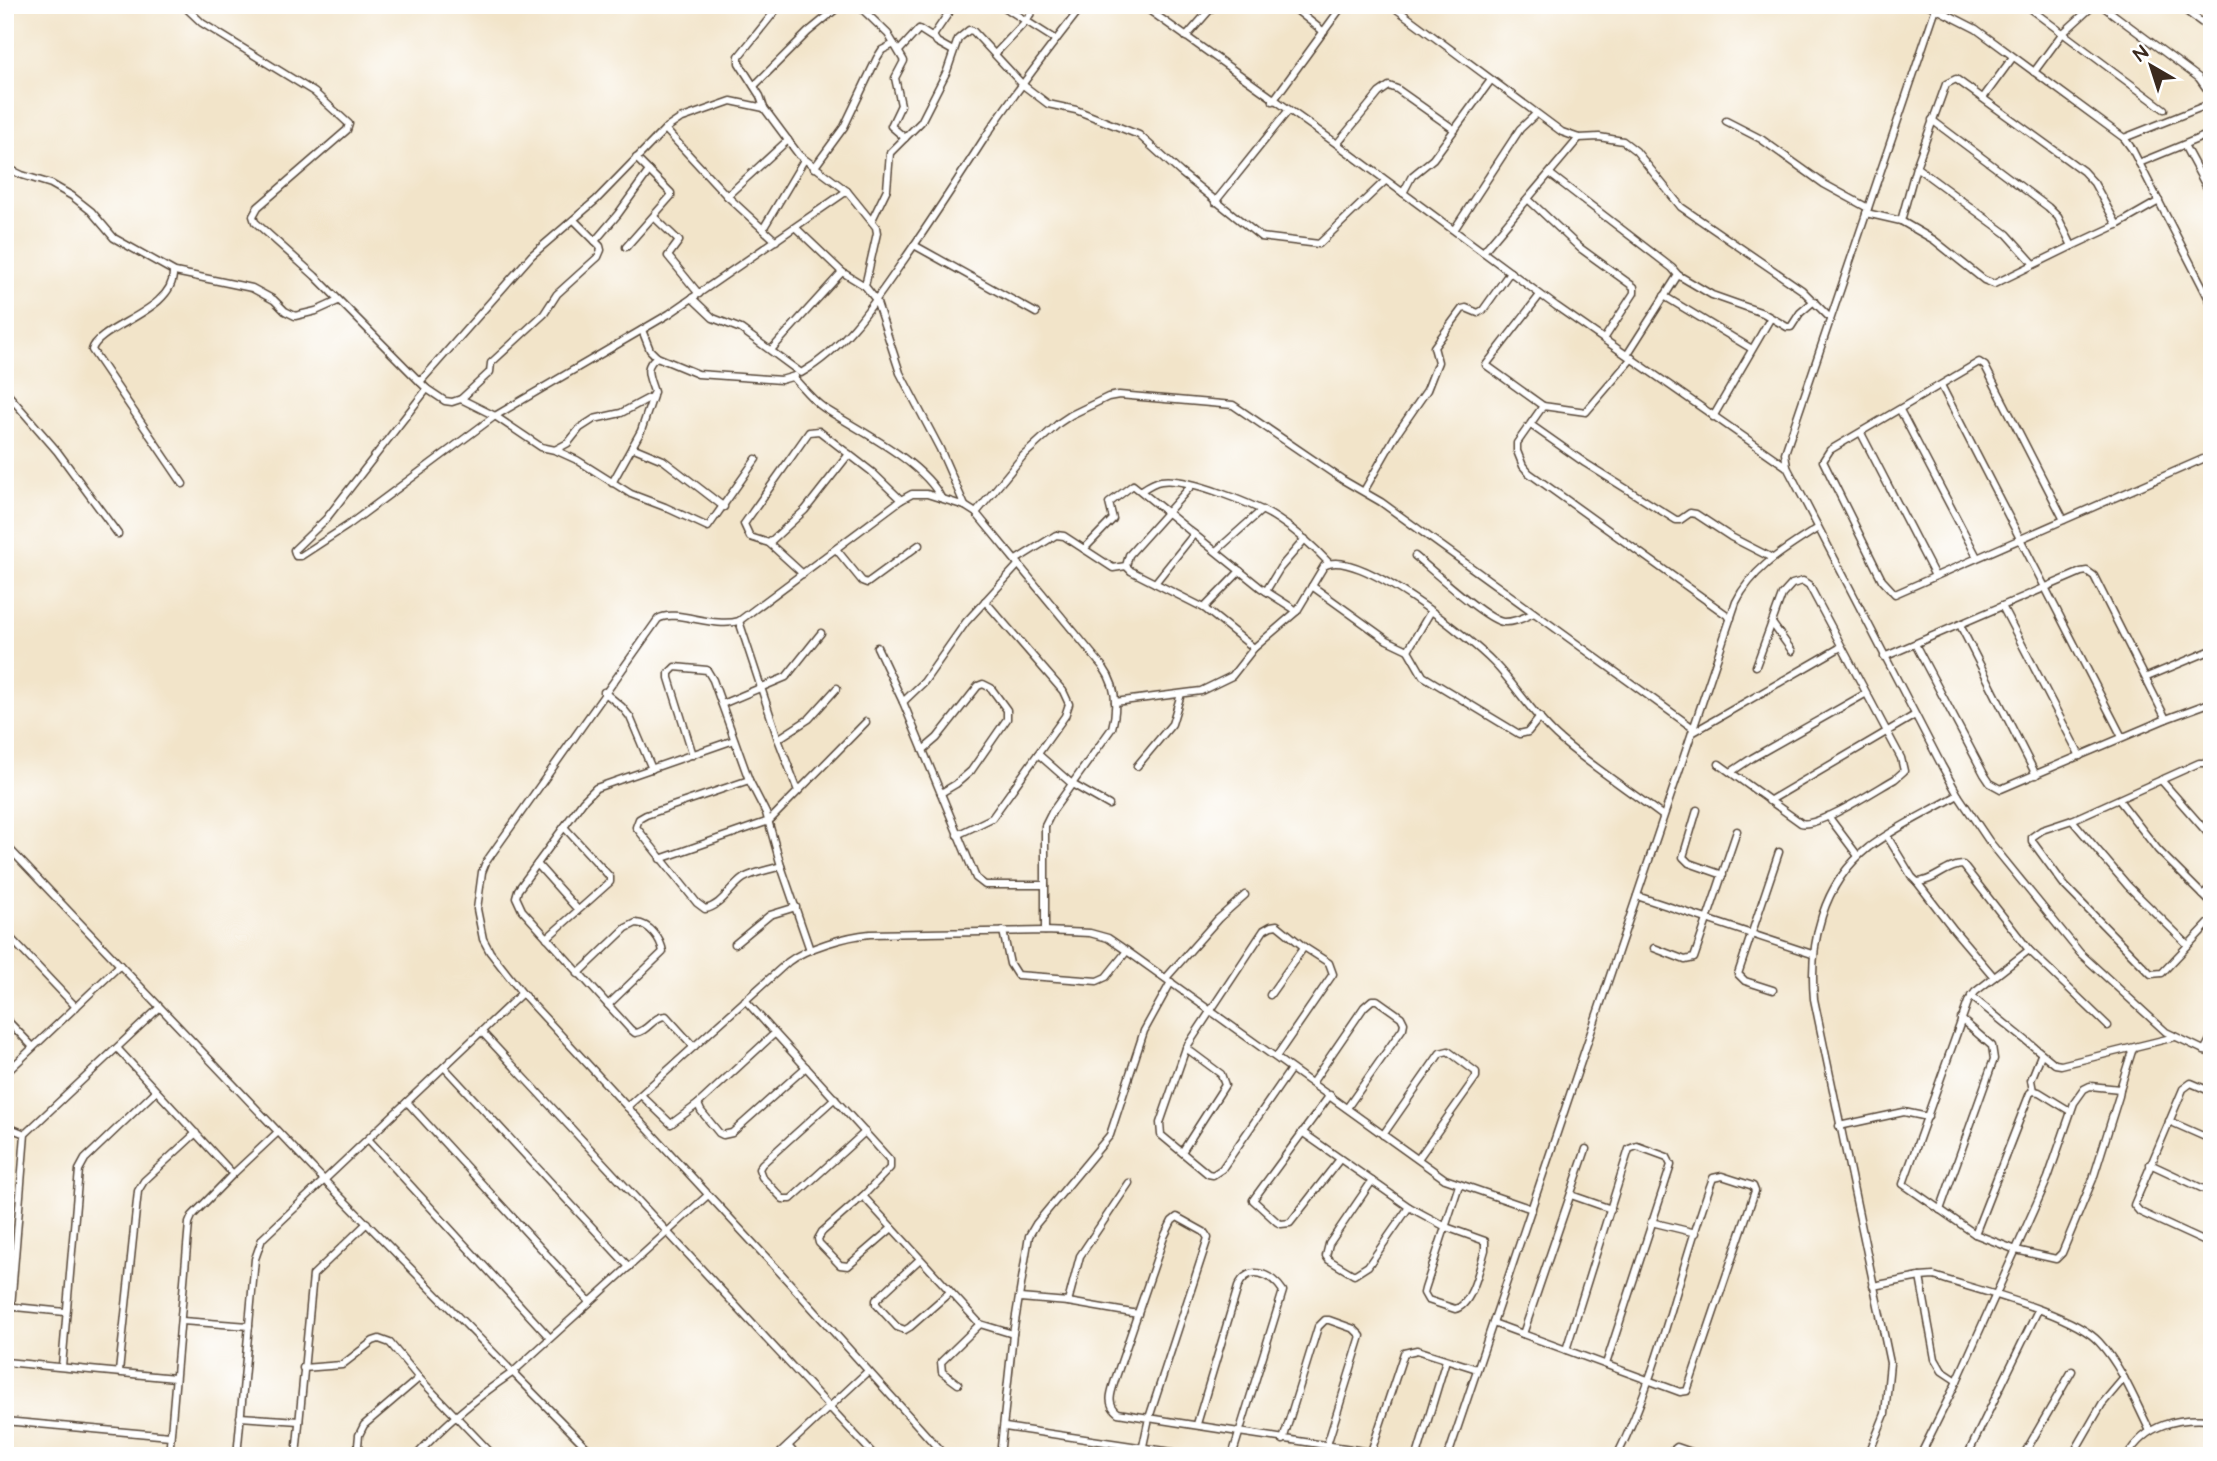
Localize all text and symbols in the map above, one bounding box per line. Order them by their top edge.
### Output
north arrow [2116,32,2186,102]
text: N [2128,40,2154,68]

